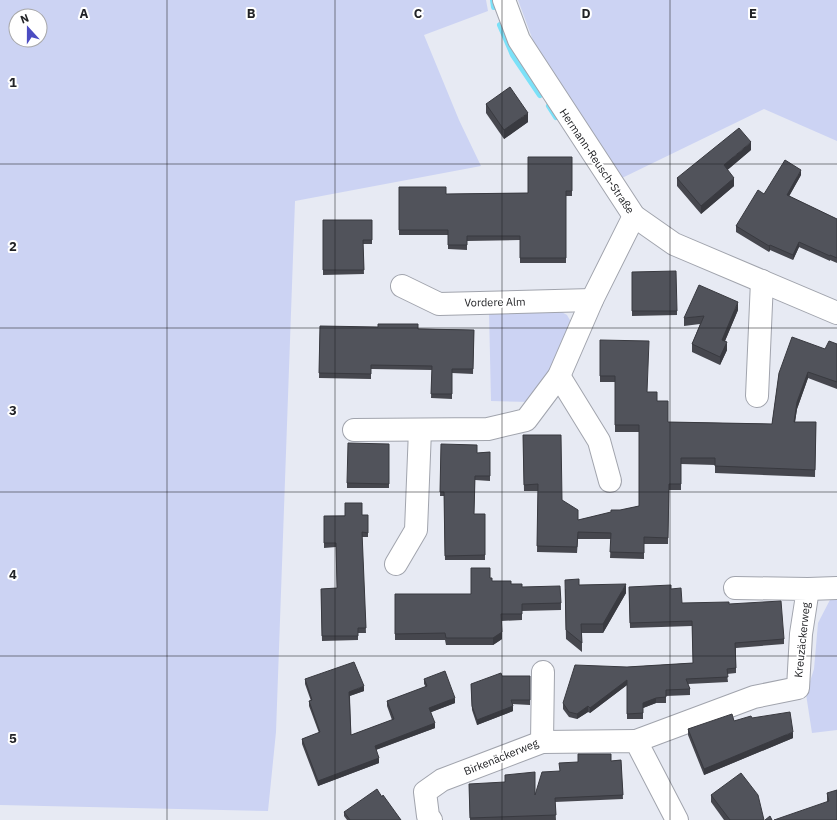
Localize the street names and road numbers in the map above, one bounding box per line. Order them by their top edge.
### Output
street label: Hermann-Reusch-Straße [557,106,637,216]
street label: Vordere Alm [464,294,526,310]
street label: Kreuzäckerweg [791,601,813,678]
street label: Birkenäckerweg [462,736,541,778]

